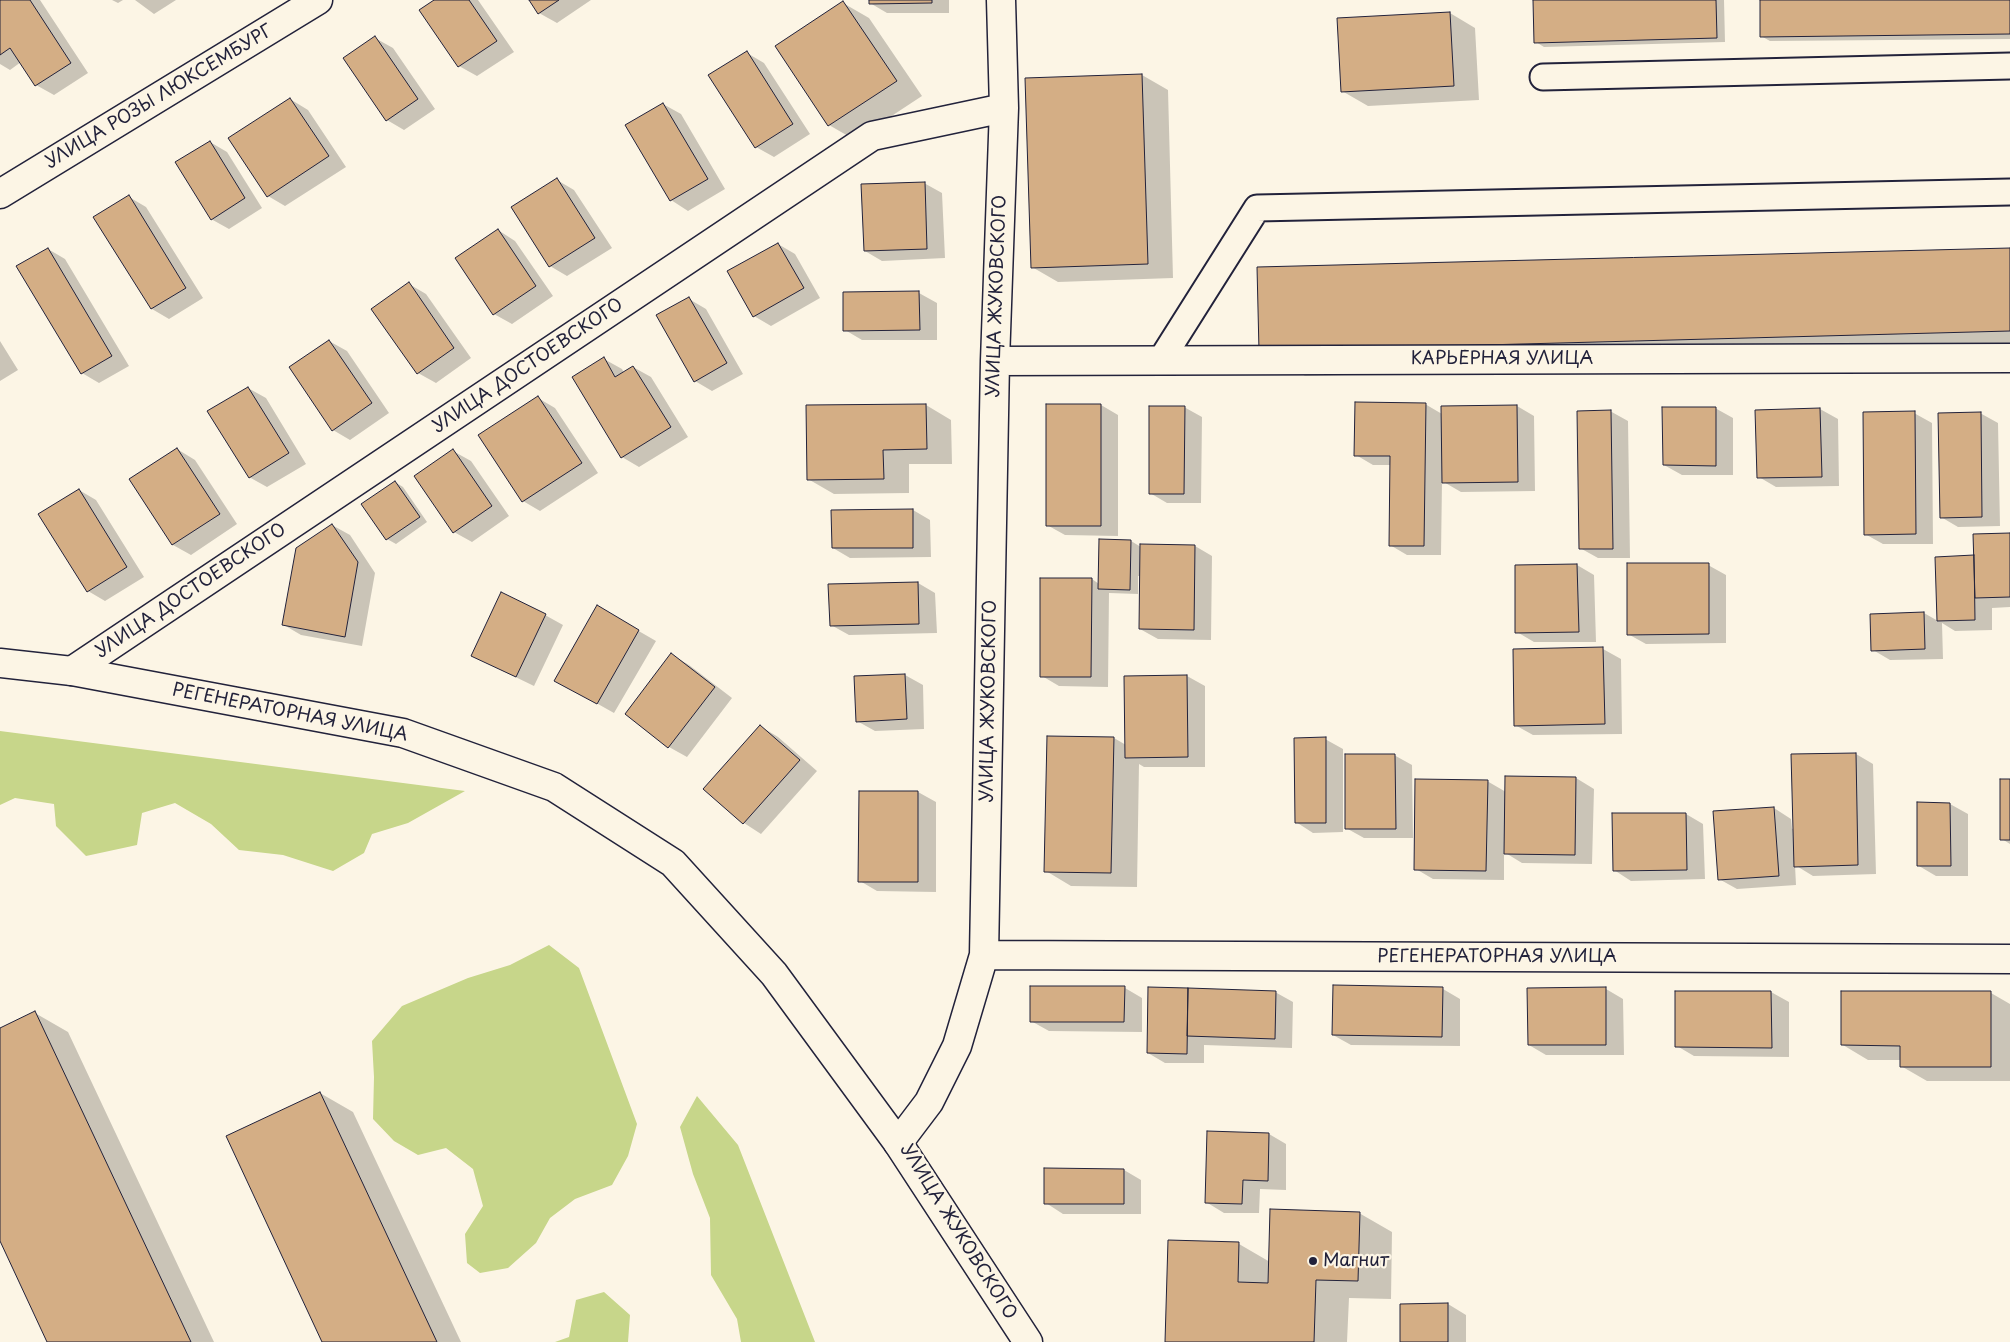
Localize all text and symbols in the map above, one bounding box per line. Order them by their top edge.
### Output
street label: УЛИЦА РОЗЫ ЛЮКСЕМБУРГ [42,21,276,173]
street label: УЛИЦА ЖУКОВСКОГО [983,194,1011,398]
street label: УЛИЦА ДОСТОЕВСКОГО [429,294,627,438]
street label: КАРЬЕРНАЯ УЛИЦА [1411,348,1593,370]
street label: УЛИЦА ДОСТОЕВСКОГО [92,519,290,663]
street label: УЛИЦА ЖУКОВСКОГО [976,600,1002,802]
street label: РЕГЕНЕРАТОРНАЯ УЛИЦА [170,680,410,746]
street label: РЕГЕНЕРАТОРНАЯ УЛИЦА [1377,946,1617,968]
street label: УЛИЦА ЖУКОВСКОГО [895,1140,1021,1324]
place label: Магнит [1323,1250,1389,1272]
marker: Магнит [1307,1255,1319,1267]

